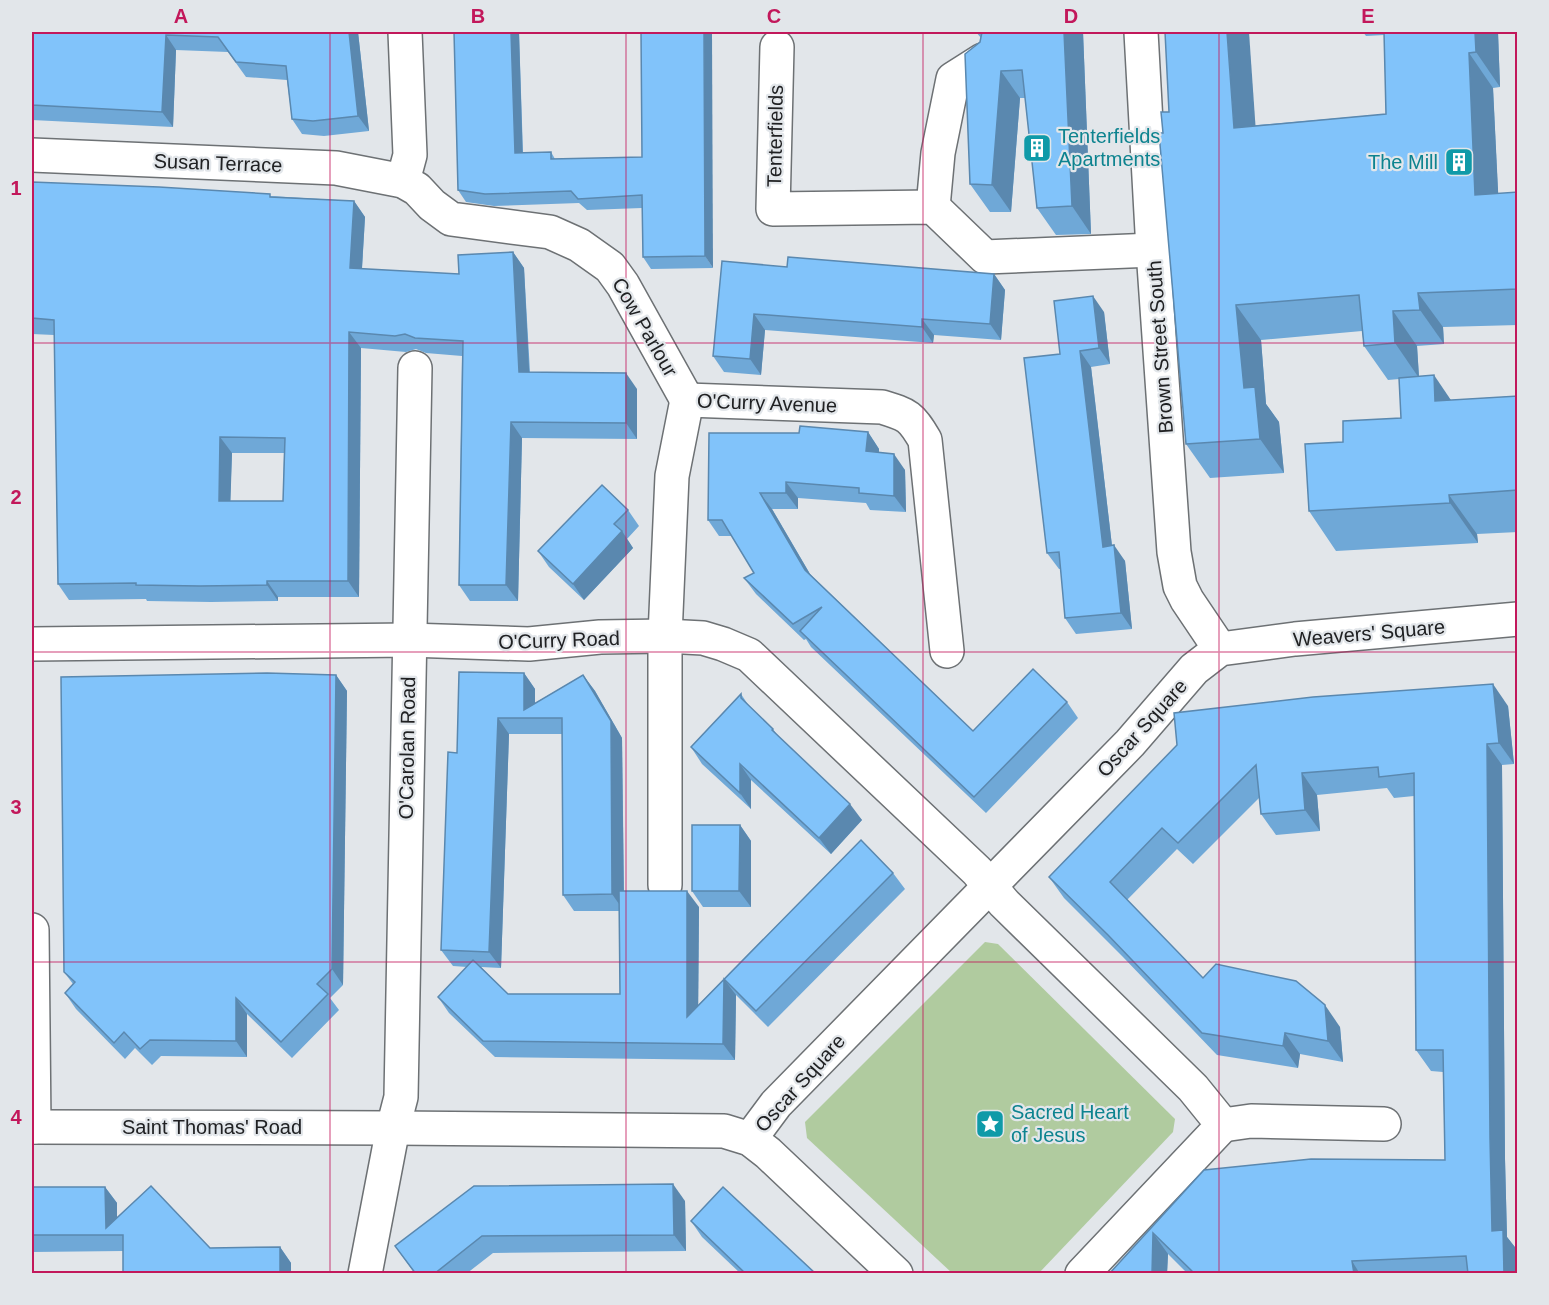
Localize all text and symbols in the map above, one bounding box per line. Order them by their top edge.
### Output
text: A [174,5,188,27]
text: B [471,5,485,27]
text: C [767,5,781,27]
text: D [1064,5,1078,27]
text: E [1361,5,1375,27]
street label: Tenterfields [763,85,787,187]
place label: Tenterfields Apartments [1058,125,1160,170]
building icon: Tenterfields Apartments [1021,132,1053,164]
building icon: The Mill [1443,146,1475,178]
street label: Susan Terrace [153,150,283,176]
place label: The Mill [1368,151,1438,173]
text: 1 [10,177,22,199]
street label: Brown Street South [1143,260,1177,434]
street label: Cow Parlour [608,274,682,380]
street label: O'Curry Avenue [697,390,837,416]
text: 2 [10,486,22,508]
street label: Weavers' Square [1292,615,1446,651]
street label: O'Curry Road [498,627,620,653]
street label: Oscar Square [1093,675,1191,781]
street label: O'Carolan Road [395,676,419,820]
text: 3 [10,796,22,818]
street label: Oscar Square [751,1030,849,1136]
place label: Sacred Heart of Jesus [1011,1101,1129,1146]
text: 4 [10,1106,22,1128]
place icon: Sacred Heart of Jesus [974,1108,1006,1140]
street label: Saint Thomas' Road [122,1116,302,1138]

